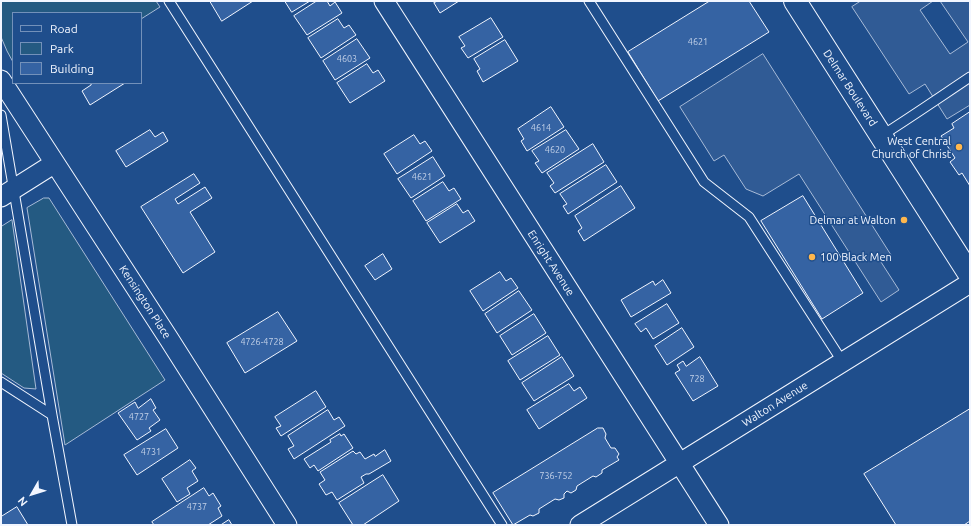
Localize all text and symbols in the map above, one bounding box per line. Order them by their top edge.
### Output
legend [12,12,142,84]
text: Road [50,22,78,35]
house number: 4621 [688,37,708,47]
text: Park [50,42,74,55]
street label: Delmar Boulevard [820,47,880,129]
house number: 4603 [337,54,357,64]
text: Building [50,62,94,75]
house number: 4614 [531,123,551,133]
place label: West Central Church of Christ [872,134,951,160]
marker: West Central Church of Christ [954,142,964,152]
house number: 4620 [545,145,565,155]
house number: 4621 [412,172,432,182]
place label: Delmar at Walton [809,213,896,227]
marker: Delmar at Walton [899,215,909,225]
street label: Enright Avenue [525,228,577,298]
place label: 100 Black Men [820,250,892,264]
marker: 100 Black Men [807,252,817,262]
street label: Kensington Place [116,263,174,341]
house number: 4726-4728 [240,337,284,347]
house number: 728 [689,374,705,384]
street label: Walton Avenue [740,379,810,429]
house number: 4727 [129,412,149,422]
house number: 4731 [141,447,161,457]
house number: 736-752 [539,471,573,481]
north arrow [12,474,52,514]
text: N [15,495,30,509]
house number: 4737 [187,502,207,512]

